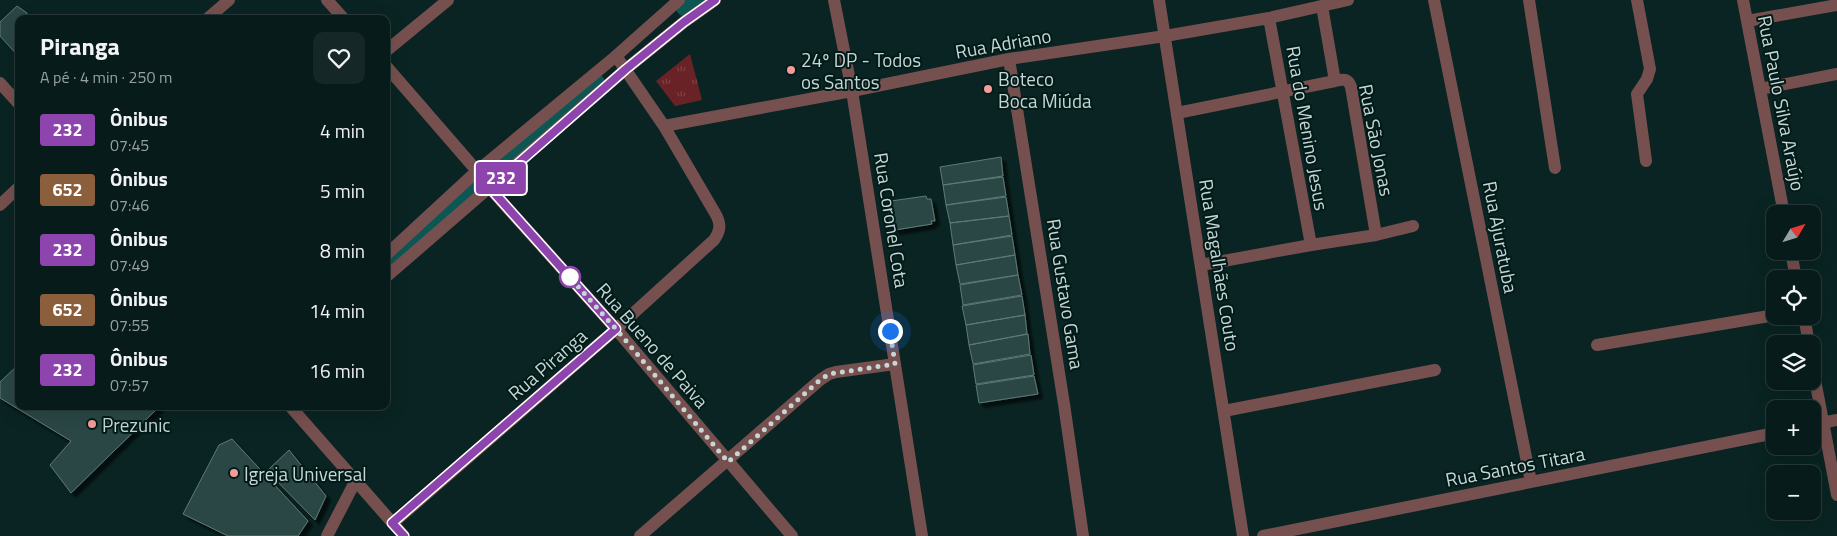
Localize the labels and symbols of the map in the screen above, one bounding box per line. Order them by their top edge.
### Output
street label: Rua Paulo Silva Araújo [1751,13,1813,193]
street label: Rua Adriano [953,20,1053,66]
street label: Rua do Menino Jesus [1279,43,1337,213]
place label: 24º DP - Todos os Santos [801,45,921,96]
marker: 24º DP - Todos os Santos [785,64,797,76]
place label: Boteco Boca Miúda [998,64,1092,115]
street label: Rua São Jonas [1352,82,1402,199]
marker: Boteco Boca Miúda [982,83,994,95]
street label: Rua Coronel Cota [867,150,917,290]
line badge: 232 [472,162,530,194]
street label: Rua Magalhães Couto [1192,177,1248,353]
street label: Rua Ajuratuba [1476,179,1526,296]
north arrow [1766,205,1821,260]
street label: Rua Gustavo Gama [1040,217,1092,372]
unlabelled marker [559,266,581,288]
street label: Rua Bueno de Paiva [590,276,716,415]
your location [878,319,903,344]
street label: Rua Piranga [501,321,593,407]
place label: Prezunic [102,410,171,439]
marker: Prezunic [86,418,98,430]
street label: Rua Santos Titara [1443,438,1588,494]
place label: Igreja Universal [244,459,367,488]
marker: Igreja Universal [228,467,240,479]

